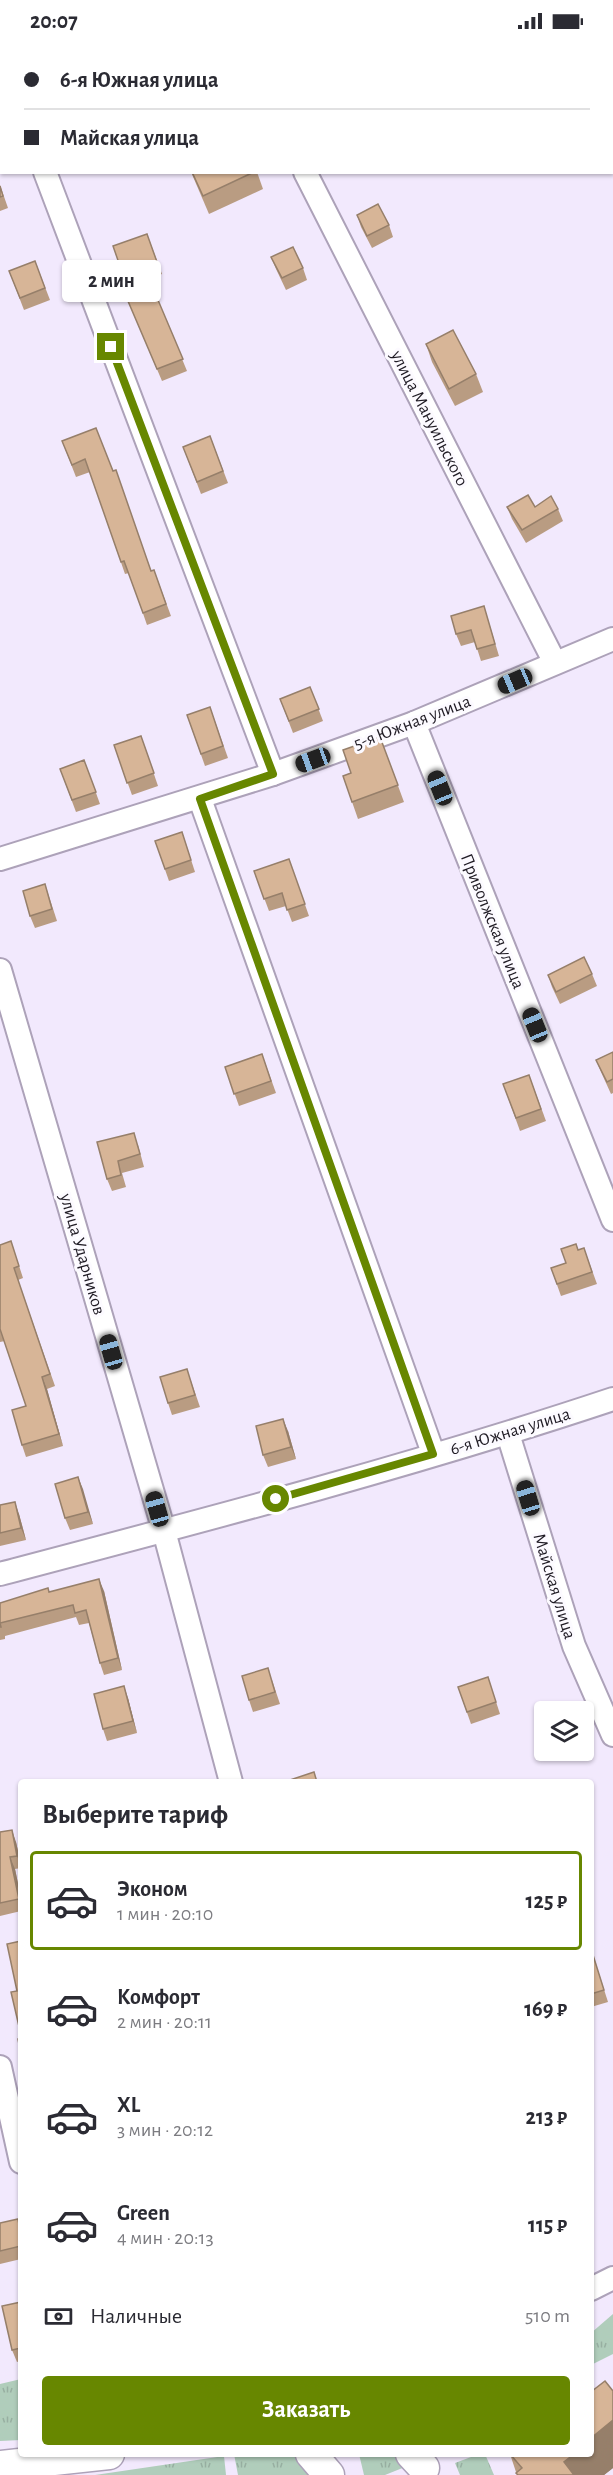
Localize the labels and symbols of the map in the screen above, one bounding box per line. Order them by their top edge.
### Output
callout: 2 мин [62,260,160,302]
route end [97,333,124,360]
street label: улица Мануильского [387,347,471,489]
car [495,666,535,696]
street label: 5-я Южная улица [351,692,473,753]
car [293,745,333,775]
car [425,768,455,808]
street label: Приволжская улица [457,851,527,992]
car [520,1005,550,1045]
street label: улица Ударников [56,1191,108,1317]
car [97,1332,125,1372]
street label: 6-я Южная улица [448,1405,572,1459]
car [514,1478,542,1518]
route start [262,1485,289,1512]
car [143,1489,171,1529]
street label: Майская улица [529,1531,579,1641]

